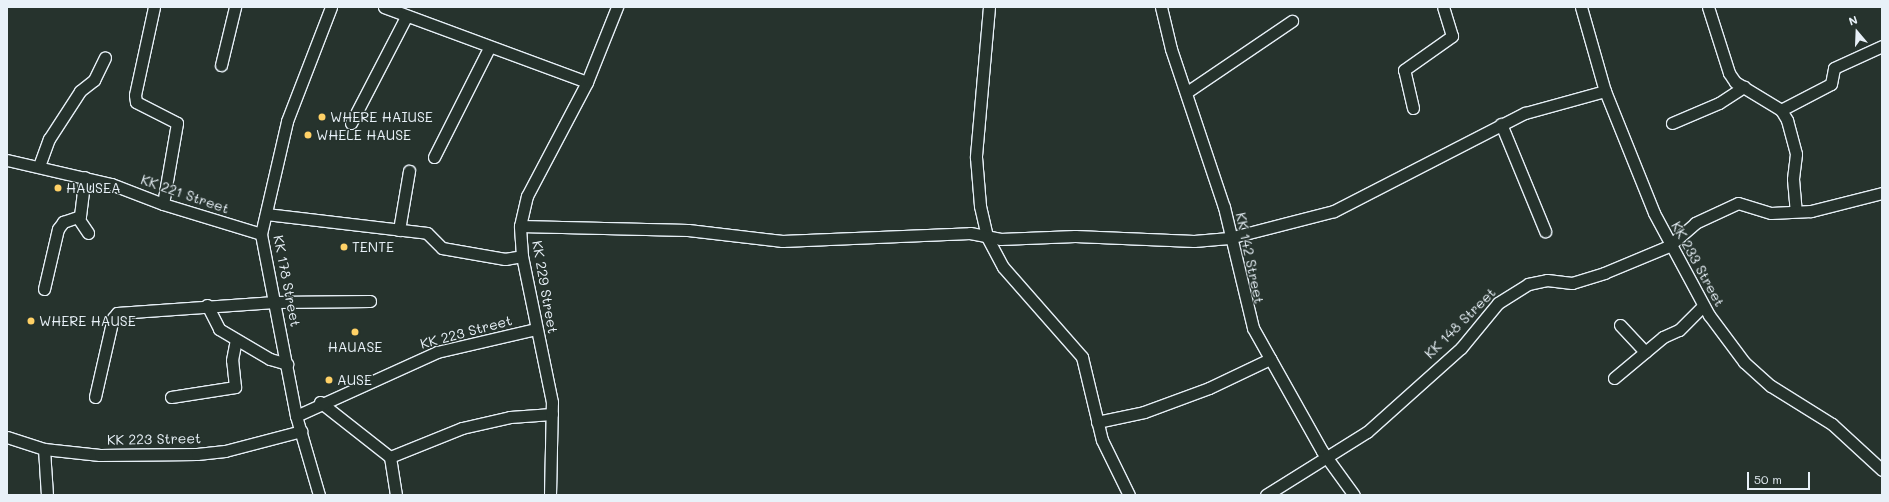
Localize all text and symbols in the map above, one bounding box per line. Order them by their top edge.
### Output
north arrow [1837,12,1877,52]
text: N [1847,12,1859,29]
place label: WHERE HAIUSE [330,109,433,125]
marker: WHERE HAIUSE [317,112,327,122]
place label: WHELE HAUSE [316,127,411,143]
marker: WHELE HAUSE [303,130,313,140]
street label: KK 221 Street [139,171,231,217]
place label: HAUSEA [66,180,121,196]
marker: HAUSEA [53,183,63,193]
street label: KK 142 Street [1232,211,1268,305]
street label: KK 233 Street [1668,219,1728,309]
street label: KK 178 Street [270,234,304,328]
place label: TENTE [352,239,394,255]
street label: KK 229 Street [529,239,561,335]
marker: TENTE [339,242,349,252]
street label: KK 148 Street [1421,284,1499,362]
street label: KK 223 Street [418,312,514,352]
place label: WHERE HAUSE [39,313,136,329]
marker: WHERE HAUSE [26,316,36,326]
marker: HAUASE [350,327,360,337]
place label: HAUASE [328,339,382,355]
place label: AUSE [337,372,372,388]
marker: AUSE [324,375,334,385]
street label: KK 223 Street [107,430,201,448]
scale bar [1749,464,1812,490]
text: 50 m [1754,471,1782,487]

